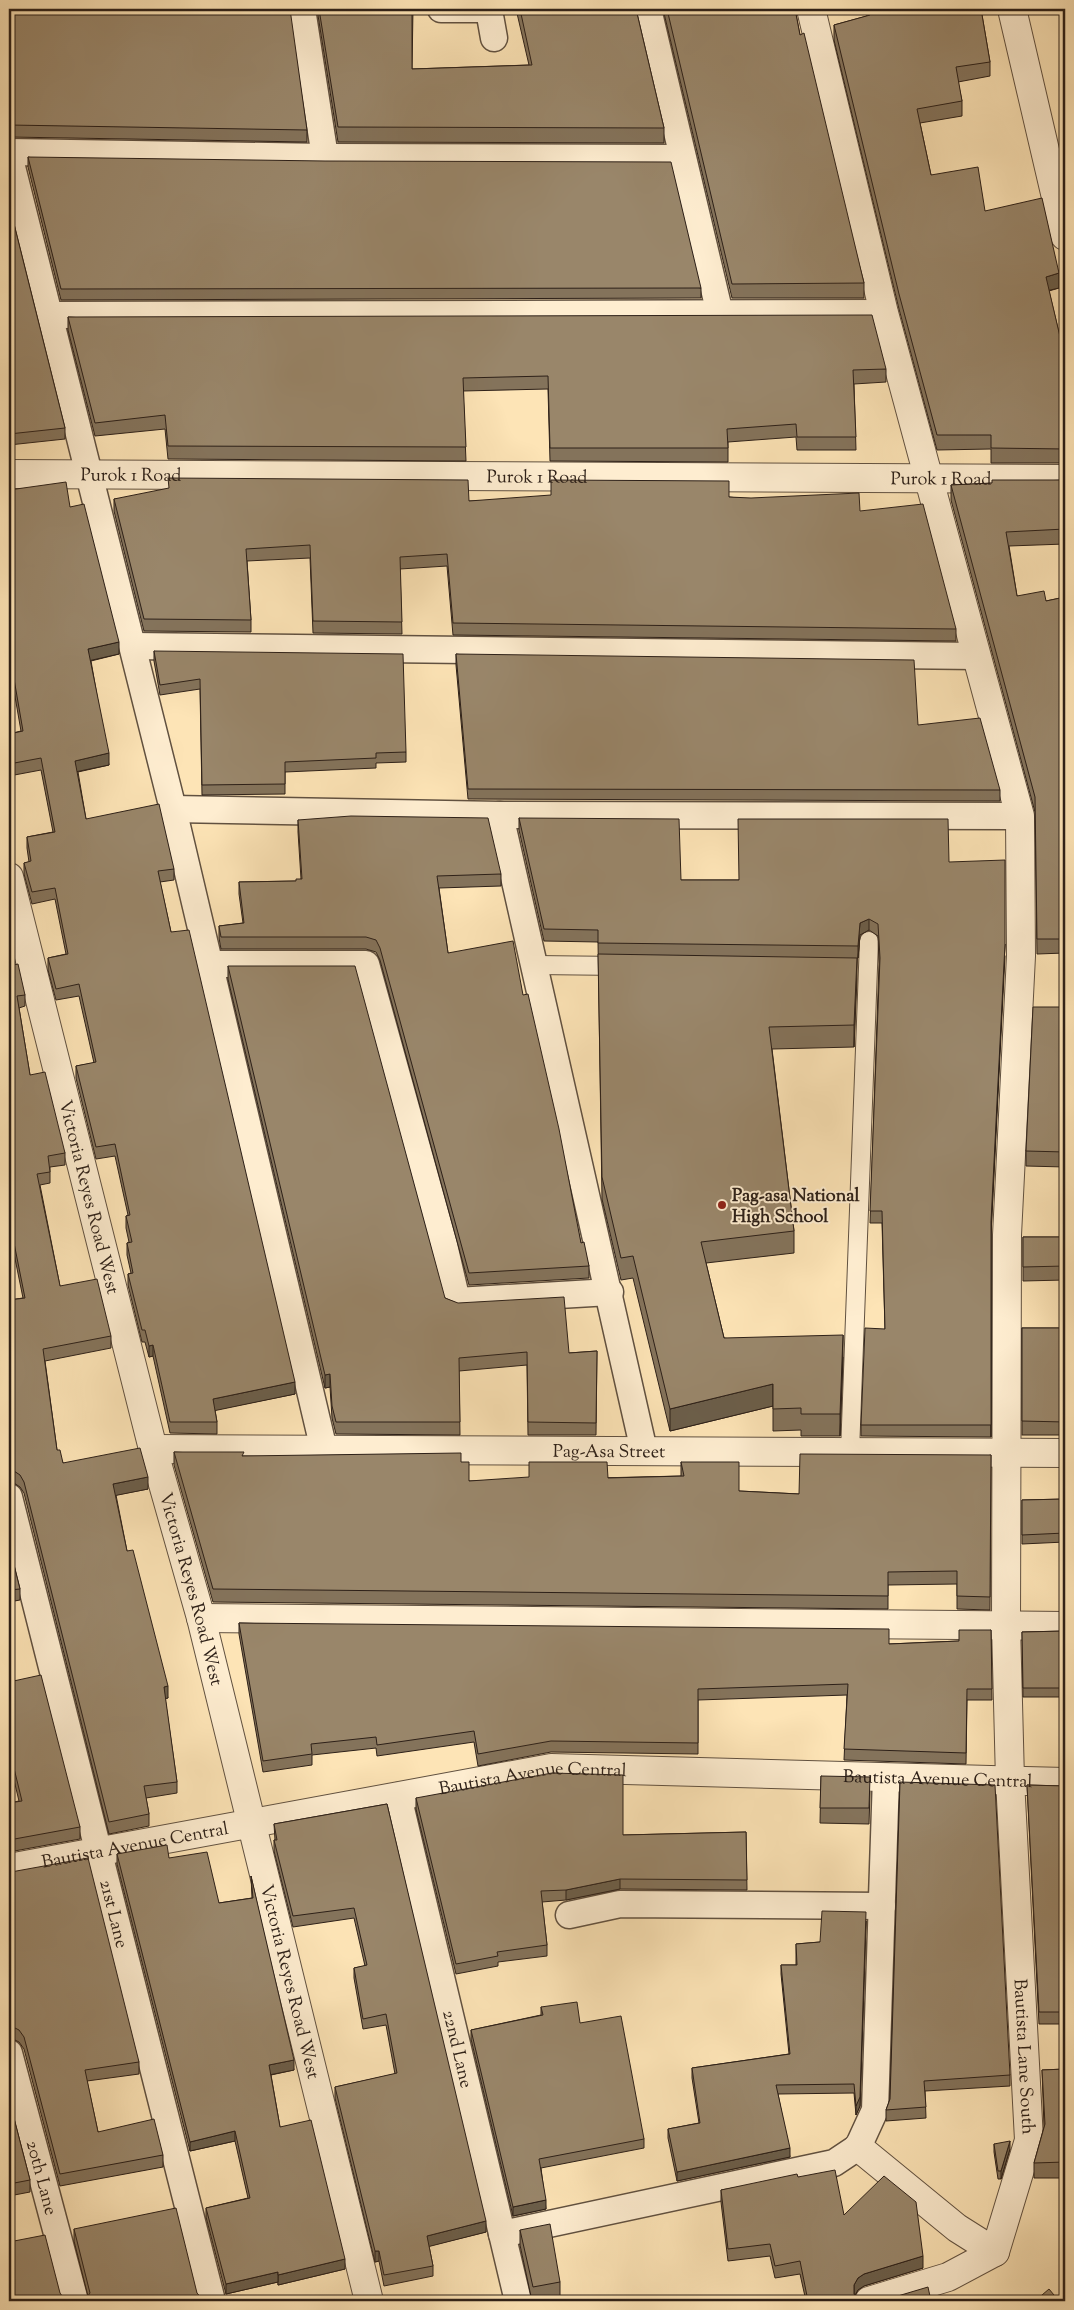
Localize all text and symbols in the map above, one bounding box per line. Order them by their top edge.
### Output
street label: Purok 1 Road [80,463,182,490]
street label: Purok 1 Road [486,465,587,492]
street label: Purok 1 Road [890,467,991,494]
street label: Victoria Reyes Road West [51,1098,125,1297]
place label: Pag-asa National High School [732,1184,861,1231]
marker: Pag-asa National High School [716,1199,728,1211]
street label: Pag-Asa Street [553,1440,665,1466]
street label: Victoria Reyes Road West [151,1490,228,1689]
street label: Bautista Avenue Central [437,1756,627,1803]
street label: Bautista Avenue Central [843,1765,1033,1796]
street label: Bautista Avenue Central [40,1817,231,1877]
street label: 21st Lane [91,1877,133,1951]
street label: Victoria Reyes Road West [252,1882,325,2082]
street label: Bautista Lane South [1006,1978,1040,2136]
street label: 22nd Lane [434,2008,478,2091]
street label: 20th Lane [18,2138,63,2218]

